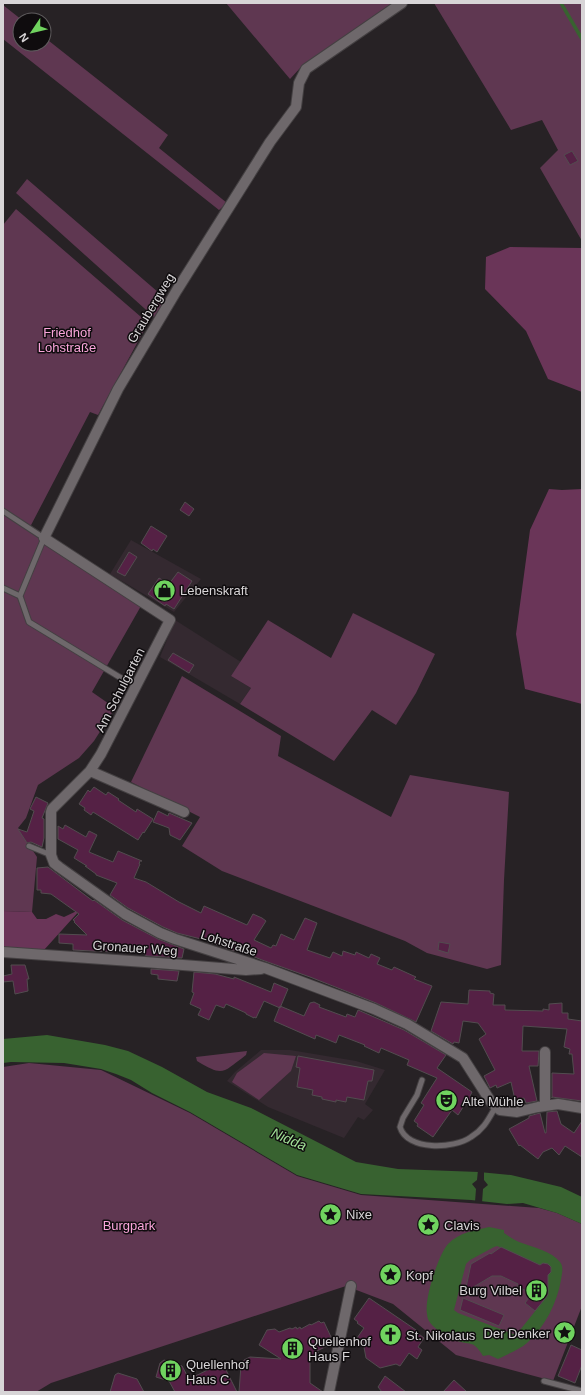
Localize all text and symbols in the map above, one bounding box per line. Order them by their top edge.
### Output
north arrow [12,12,52,52]
text: N [17,31,31,44]
street label: Graubergweg [124,270,178,346]
park label: Friedhof Lohstraße [38,325,96,355]
shop icon: Lebenskraft [152,577,178,603]
place label: Lebenskraft [180,583,248,598]
street label: Am Schulgarten [92,645,148,735]
street label: Lohstraße [199,927,259,959]
street label: Gronauer Weg [92,938,178,958]
theatre icon: Alte Mühle [433,1088,459,1114]
place label: Alte Mühle [462,1094,523,1109]
water label: Nidda [269,1124,309,1154]
place icon: Nixe [318,1201,344,1227]
place label: Nixe [346,1207,372,1222]
place icon: Clavis [415,1212,441,1238]
park label: Burgpark [103,1218,156,1233]
place label: Clavis [444,1218,480,1233]
place icon: Kopf [377,1262,403,1288]
place label: Kopf [406,1268,433,1283]
building icon: Burg Vilbel [524,1277,550,1303]
place label: Burg Vilbel [459,1283,522,1298]
place icon: Der Denker [552,1320,578,1346]
church icon: St. Nikolaus [377,1322,403,1348]
place label: Der Denker [484,1326,551,1341]
place label: St. Nikolaus [406,1328,476,1343]
place label: Quellenhof Haus F [308,1334,371,1364]
building icon: Quellenhof Haus F [280,1335,306,1361]
place label: Quellenhof Haus C [186,1357,249,1387]
building icon: Quellenhof Haus C [158,1358,184,1384]

